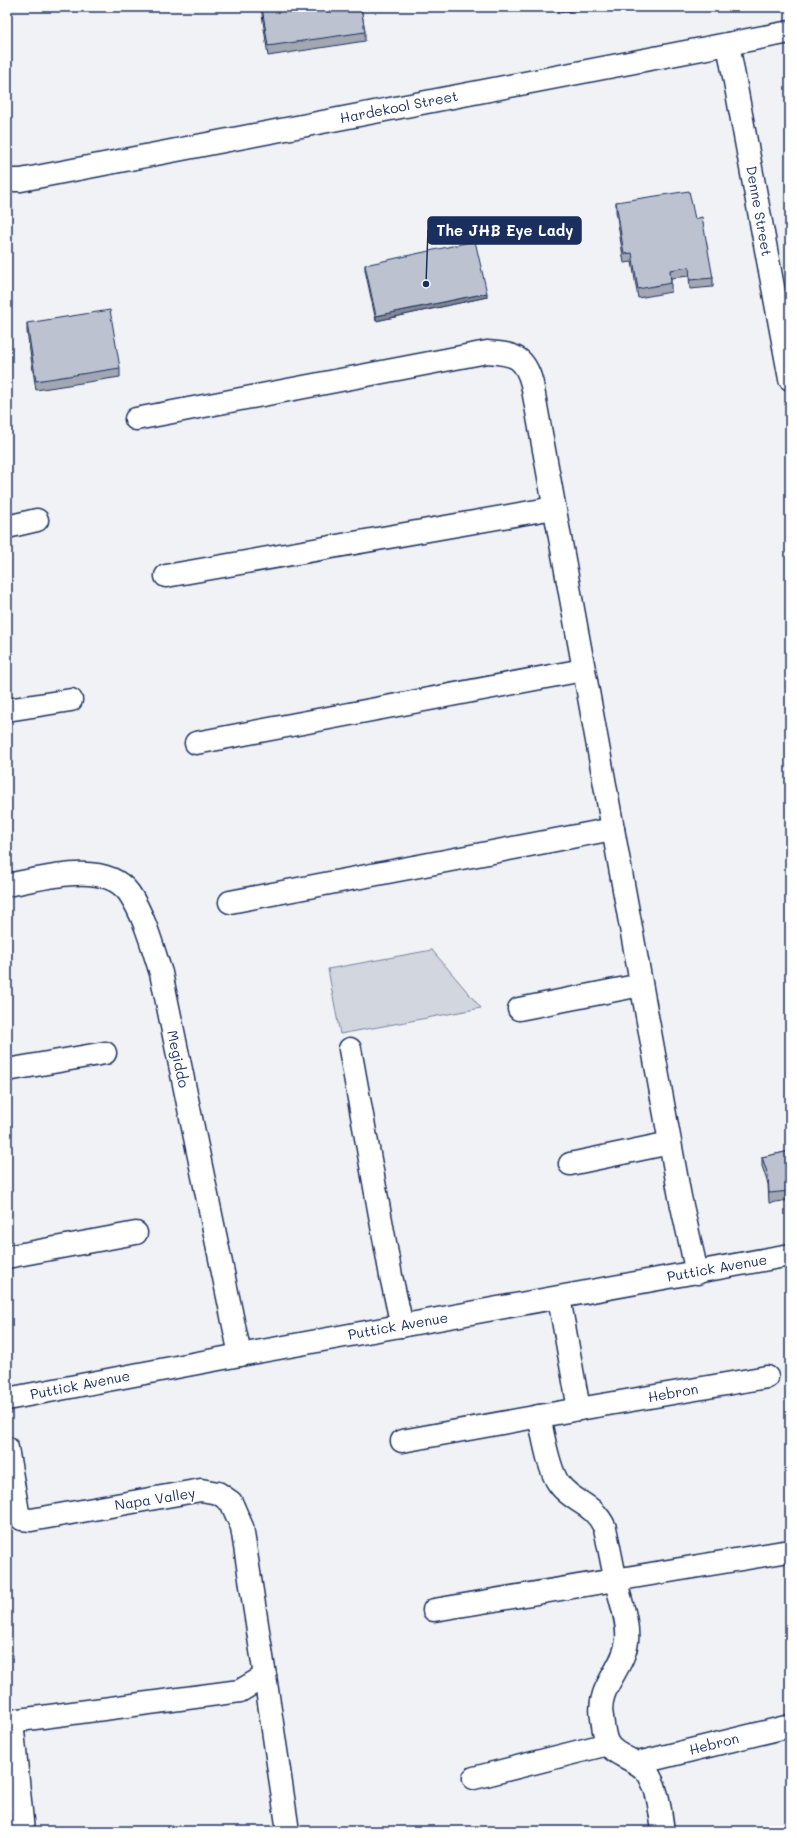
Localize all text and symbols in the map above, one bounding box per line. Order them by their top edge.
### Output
street label: Hardekool Street [338,86,460,127]
street label: Denne Street [742,164,777,258]
callout: The JHB Eye Lady [428,217,581,244]
text: The JHB Eye Lady [437,220,574,240]
street label: Megiddo [163,1028,194,1089]
street label: Puttick Avenue [665,1249,768,1286]
street label: Puttick Avenue [346,1307,449,1344]
street label: Puttick Avenue [28,1366,131,1404]
street label: Hebron [646,1379,700,1406]
street label: Napa Valley [113,1483,197,1514]
street label: Hebron [687,1728,741,1759]

